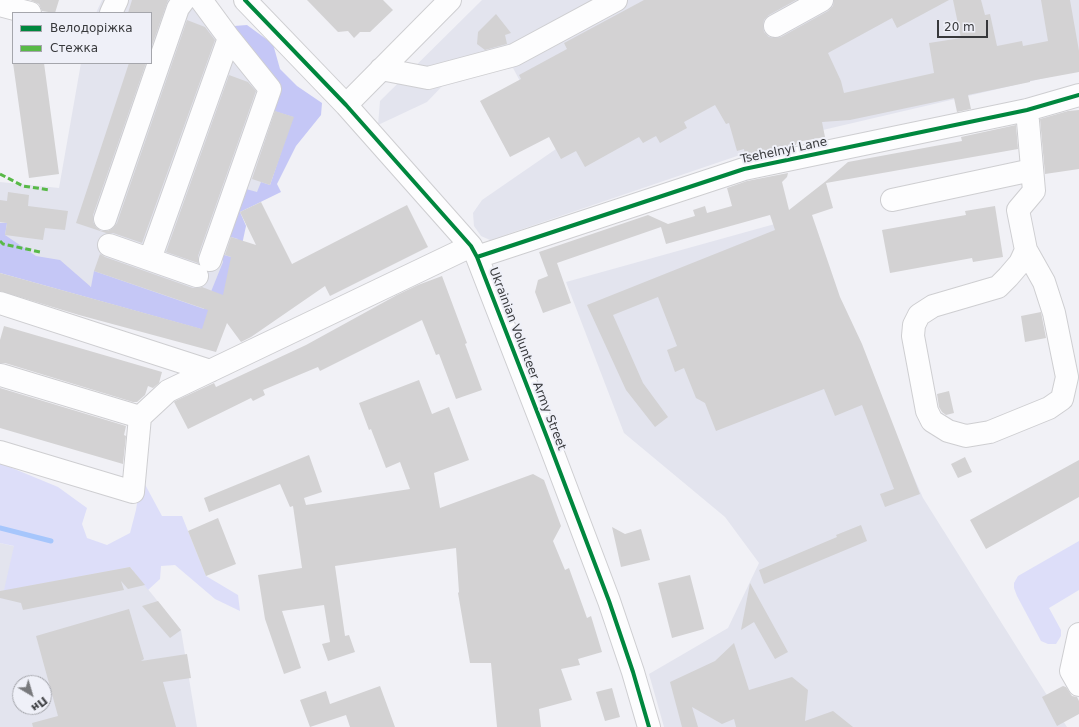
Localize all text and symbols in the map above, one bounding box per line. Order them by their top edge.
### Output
legend [12,12,152,64]
scale bar [939,12,990,38]
text: 20 m [944,20,975,34]
text: Велодоріжка [50,21,133,35]
text: Стежка [50,41,98,55]
street label: Tsehelnyi Lane [739,135,829,167]
street label: Ukrainian Volunteer Army Street [485,266,569,452]
north arrow [12,675,52,715]
text: Пн [28,694,50,714]

